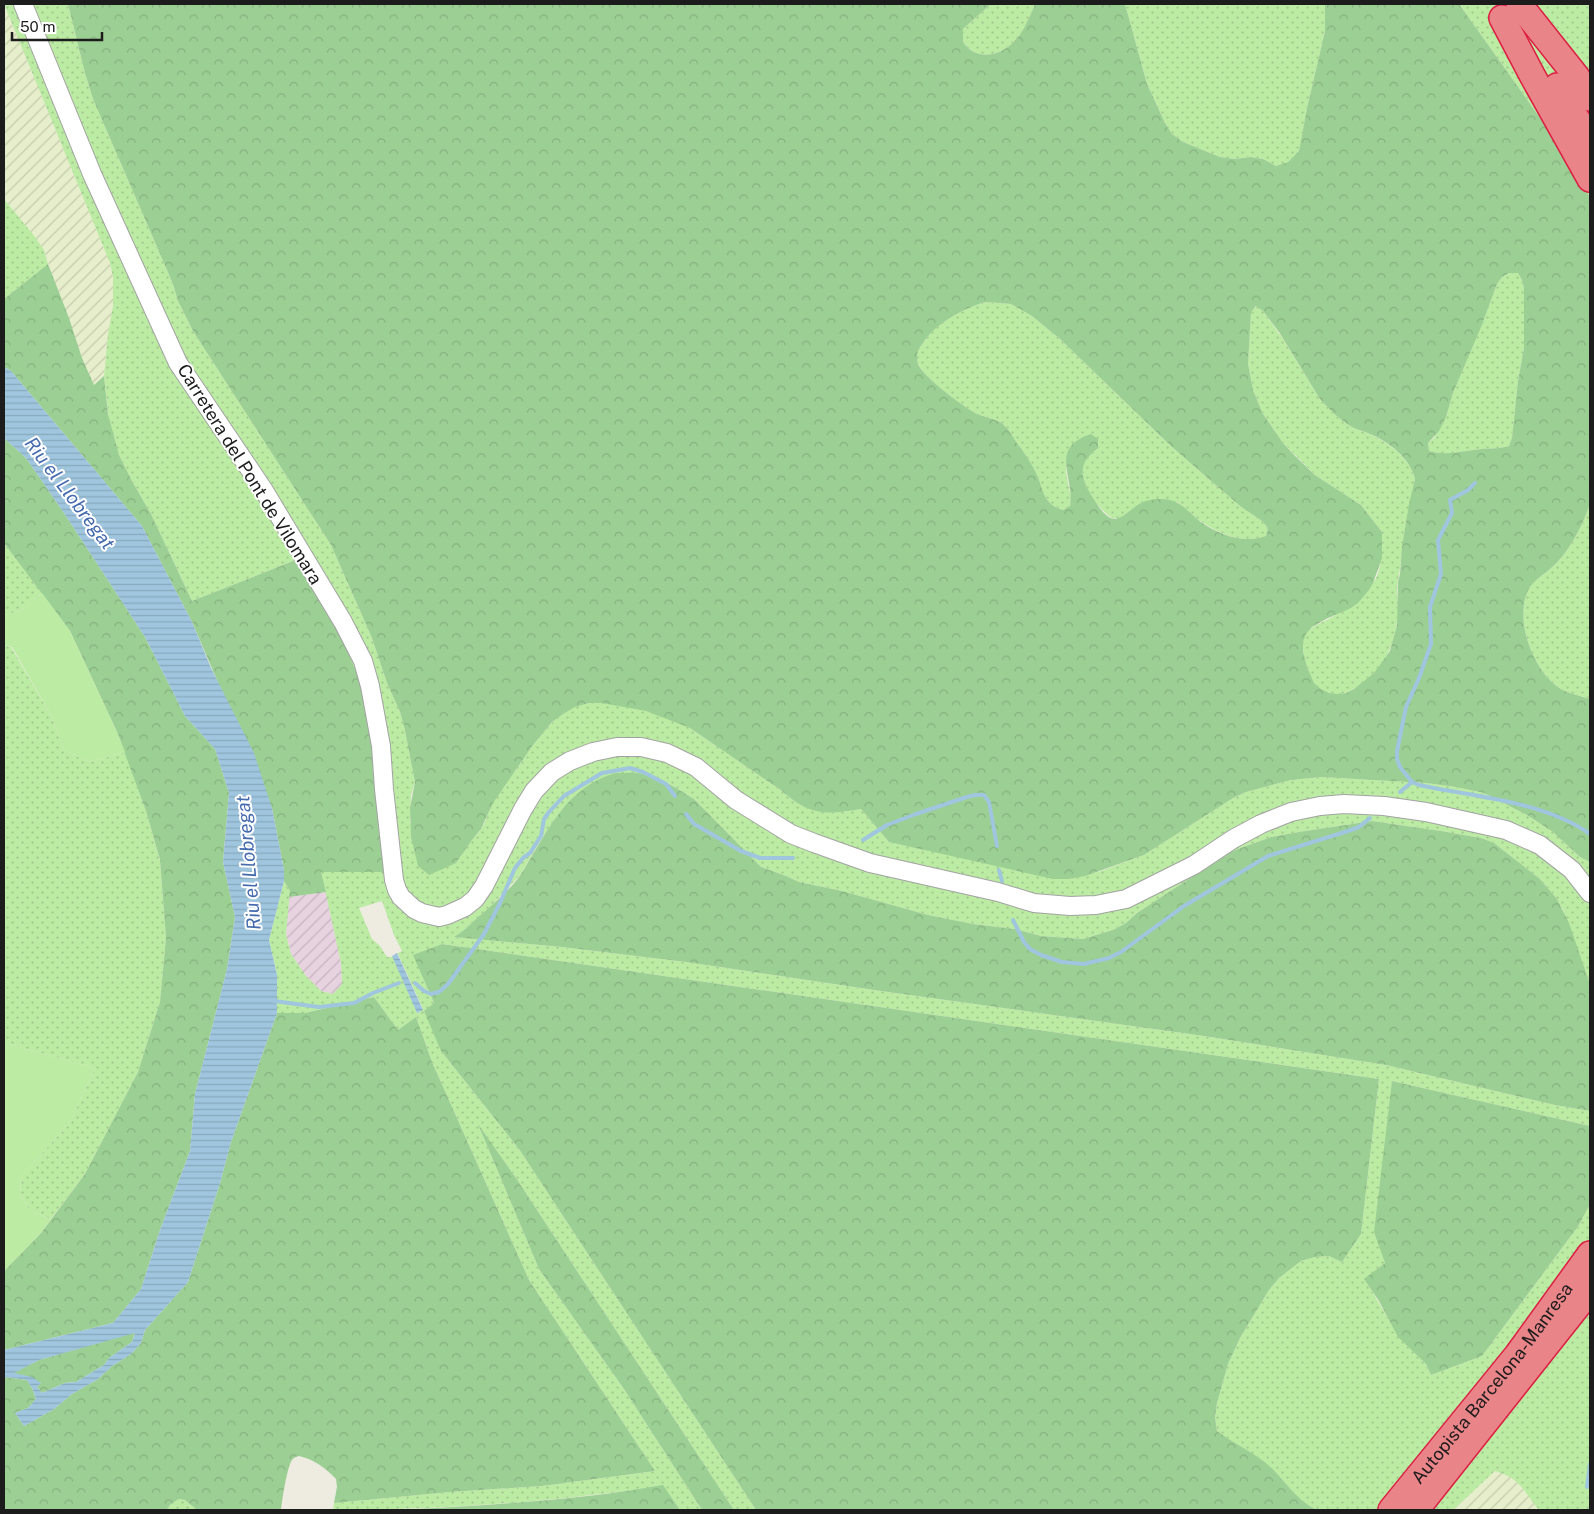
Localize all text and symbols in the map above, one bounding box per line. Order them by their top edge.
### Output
scale bar [12,10,102,42]
text: 50 m [20,18,55,35]
street label: Carretera del Pont de Vilomara [173,360,327,588]
water label: Riu el Llobregat [21,433,119,553]
water label: Riu el Llobregat [231,795,265,931]
street label: Autopista Barcelona-Manresa [1406,1279,1576,1488]

